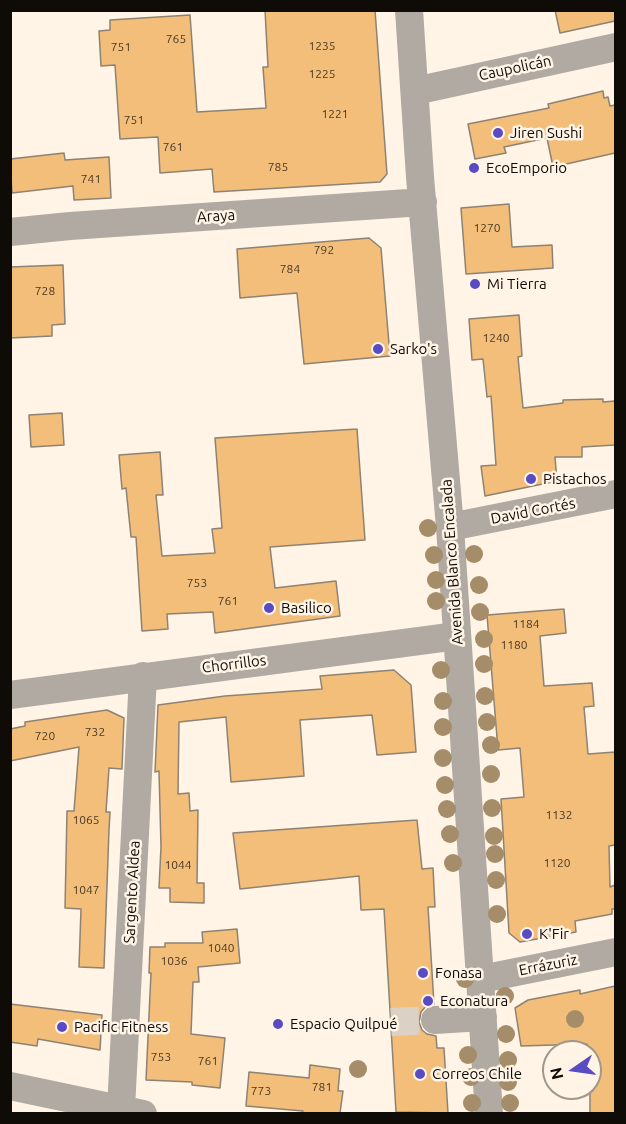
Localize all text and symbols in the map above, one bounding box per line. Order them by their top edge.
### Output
house number: 765 [166,32,186,46]
house number: 1235 [308,39,336,53]
house number: 751 [111,40,131,54]
street label: Caupolicán [477,52,553,84]
house number: 1225 [308,67,336,81]
house number: 1221 [321,107,349,121]
house number: 751 [124,113,144,127]
place label: Jiren Sushi [510,124,582,142]
marker: Jiren Sushi [491,126,505,140]
house number: 761 [163,140,183,154]
place label: EcoEmporio [486,159,567,177]
house number: 785 [268,160,288,174]
marker: EcoEmporio [467,161,481,175]
house number: 741 [81,172,101,186]
street label: Araya [196,206,236,226]
house number: 1270 [473,221,501,235]
house number: 792 [314,243,334,257]
house number: 784 [280,262,300,276]
place label: Mi Tierra [487,275,547,293]
marker: Mi Tierra [468,277,482,291]
house number: 728 [35,284,55,298]
house number: 1240 [482,331,510,345]
place label: Sarko's [390,340,437,358]
marker: Sarko's [371,342,385,356]
place label: Pistachos [543,470,607,488]
marker: Pistachos [524,472,538,486]
street label: Avenida Blanco Encalada [437,479,467,645]
street label: David Cortés [489,494,577,528]
house number: 753 [187,576,207,590]
house number: 761 [218,594,238,608]
place label: Basilico [281,599,332,617]
marker: Basilico [262,601,276,615]
house number: 1184 [512,617,540,631]
house number: 1180 [500,638,528,652]
street label: Chorrillos [201,651,267,677]
house number: 732 [85,725,105,739]
house number: 720 [35,729,55,743]
house number: 1132 [545,808,573,822]
house number: 1065 [72,813,100,827]
street label: Sargento Aldea [120,840,144,944]
house number: 1120 [543,856,571,870]
house number: 1044 [164,858,192,872]
house number: 1047 [72,883,100,897]
place label: K'Fir [539,925,569,943]
marker: K'Fir [520,927,534,941]
house number: 1040 [207,941,235,955]
street label: Errázuriz [517,951,579,979]
house number: 1036 [160,954,188,968]
place label: Fonasa [435,964,482,982]
marker: Fonasa [416,966,430,980]
place label: Econatura [440,992,508,1010]
marker: Econatura [421,994,435,1008]
place label: Espacio Quilpué [290,1015,398,1033]
marker: Espacio Quilpué [271,1017,285,1031]
place label: Pacific Fitness [74,1018,168,1036]
marker: Pacific Fitness [55,1020,69,1034]
north arrow [542,1040,602,1100]
house number: 753 [151,1050,171,1064]
house number: 761 [198,1054,218,1068]
place label: Correos Chile [432,1065,522,1083]
text: N [546,1066,567,1081]
marker: Correos Chile [413,1067,427,1081]
house number: 781 [312,1080,332,1094]
house number: 773 [251,1084,271,1098]

